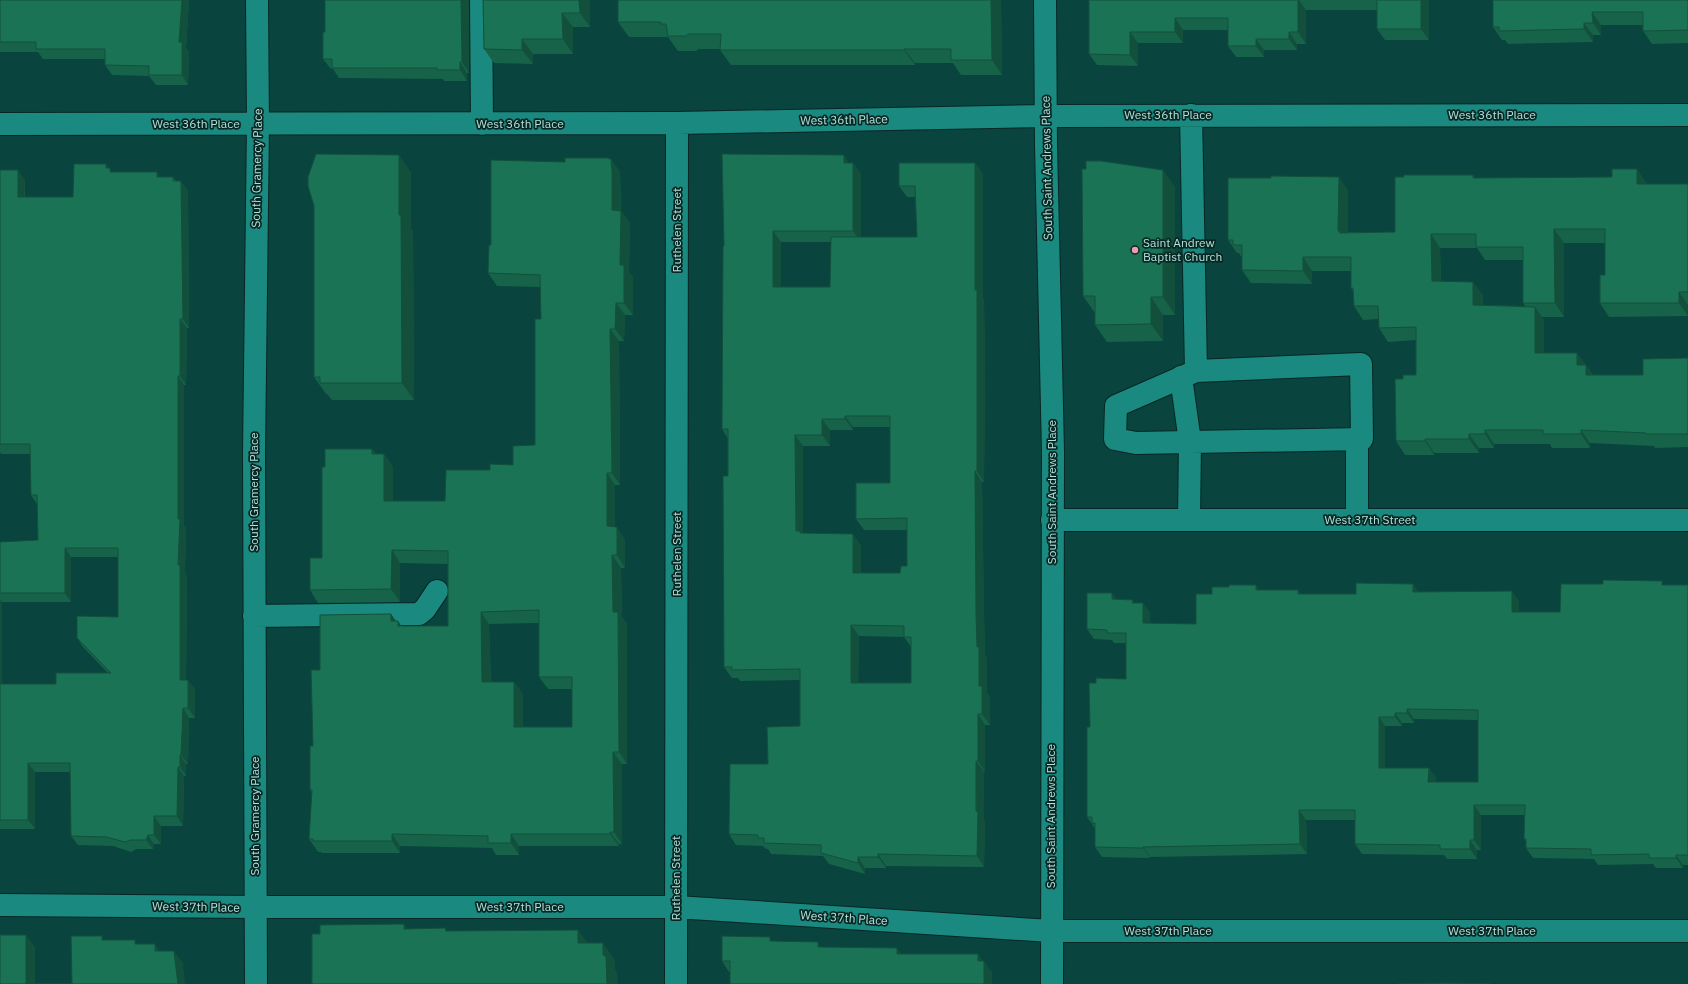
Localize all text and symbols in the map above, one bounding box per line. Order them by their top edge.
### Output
street label: South Saint Andrews Place [1038,95,1055,240]
street label: West 36th Place [1124,107,1212,122]
street label: West 36th Place [1448,107,1536,122]
street label: South Gramercy Place [248,108,265,228]
street label: West 36th Place [800,111,888,128]
street label: West 36th Place [152,116,240,131]
street label: West 36th Place [476,116,564,131]
street label: Ruthelen Street [669,188,684,272]
place label: Saint Andrew Baptist Church [1143,235,1222,264]
marker: Saint Andrew Baptist Church [1130,245,1140,255]
street label: South Saint Andrews Place [1044,419,1059,564]
street label: South Gramercy Place [246,432,261,552]
street label: Ruthelen Street [669,512,684,596]
street label: West 37th Street [1324,512,1416,527]
street label: South Saint Andrews Place [1043,743,1058,888]
street label: South Gramercy Place [247,756,262,876]
street label: Ruthelen Street [668,836,683,920]
street label: West 37th Place [152,898,240,915]
street label: West 37th Place [476,899,564,914]
street label: West 37th Place [800,907,889,928]
street label: West 37th Place [1124,923,1212,938]
street label: West 37th Place [1448,923,1536,938]

